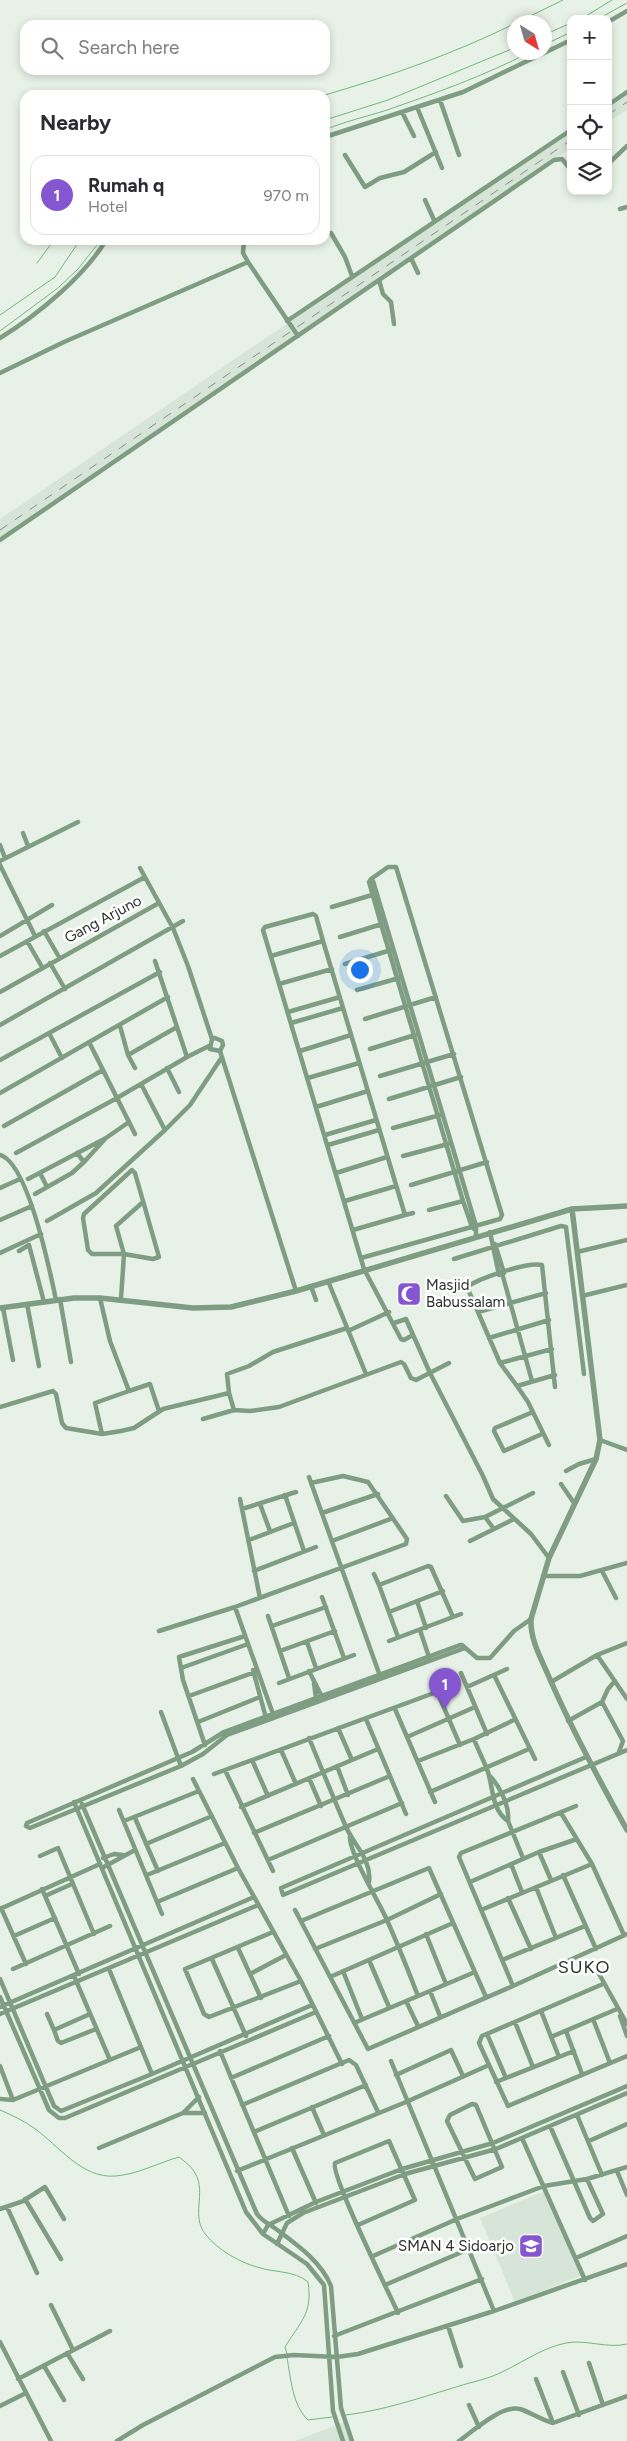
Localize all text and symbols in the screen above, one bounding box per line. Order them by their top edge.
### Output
north arrow [507,15,552,60]
map controls [567,15,612,195]
button: + [567,15,612,60]
search box [20,20,330,75]
icon: search [38,34,66,62]
text: Search here [78,36,180,59]
button: − [567,60,612,105]
button: locate [567,105,612,150]
text: Nearby [40,110,111,135]
button: layers [567,150,612,195]
text: Rumah q [88,174,164,197]
text: 1 [54,186,60,205]
text: 970 m [264,186,309,205]
text: Hotel [88,197,128,216]
street label: Gang Arjuno [61,891,145,947]
your location [347,957,373,983]
place label: Masjid Babussalam [426,1276,505,1311]
mosque icon: Masjid Babussalam [396,1281,422,1307]
pin: 1 [429,1668,461,1709]
district label: SUKO [558,1956,610,1978]
school or university icon: SMAN 4 Sidoarjo [518,2233,544,2259]
place label: SMAN 4 Sidoarjo [398,2237,514,2255]

